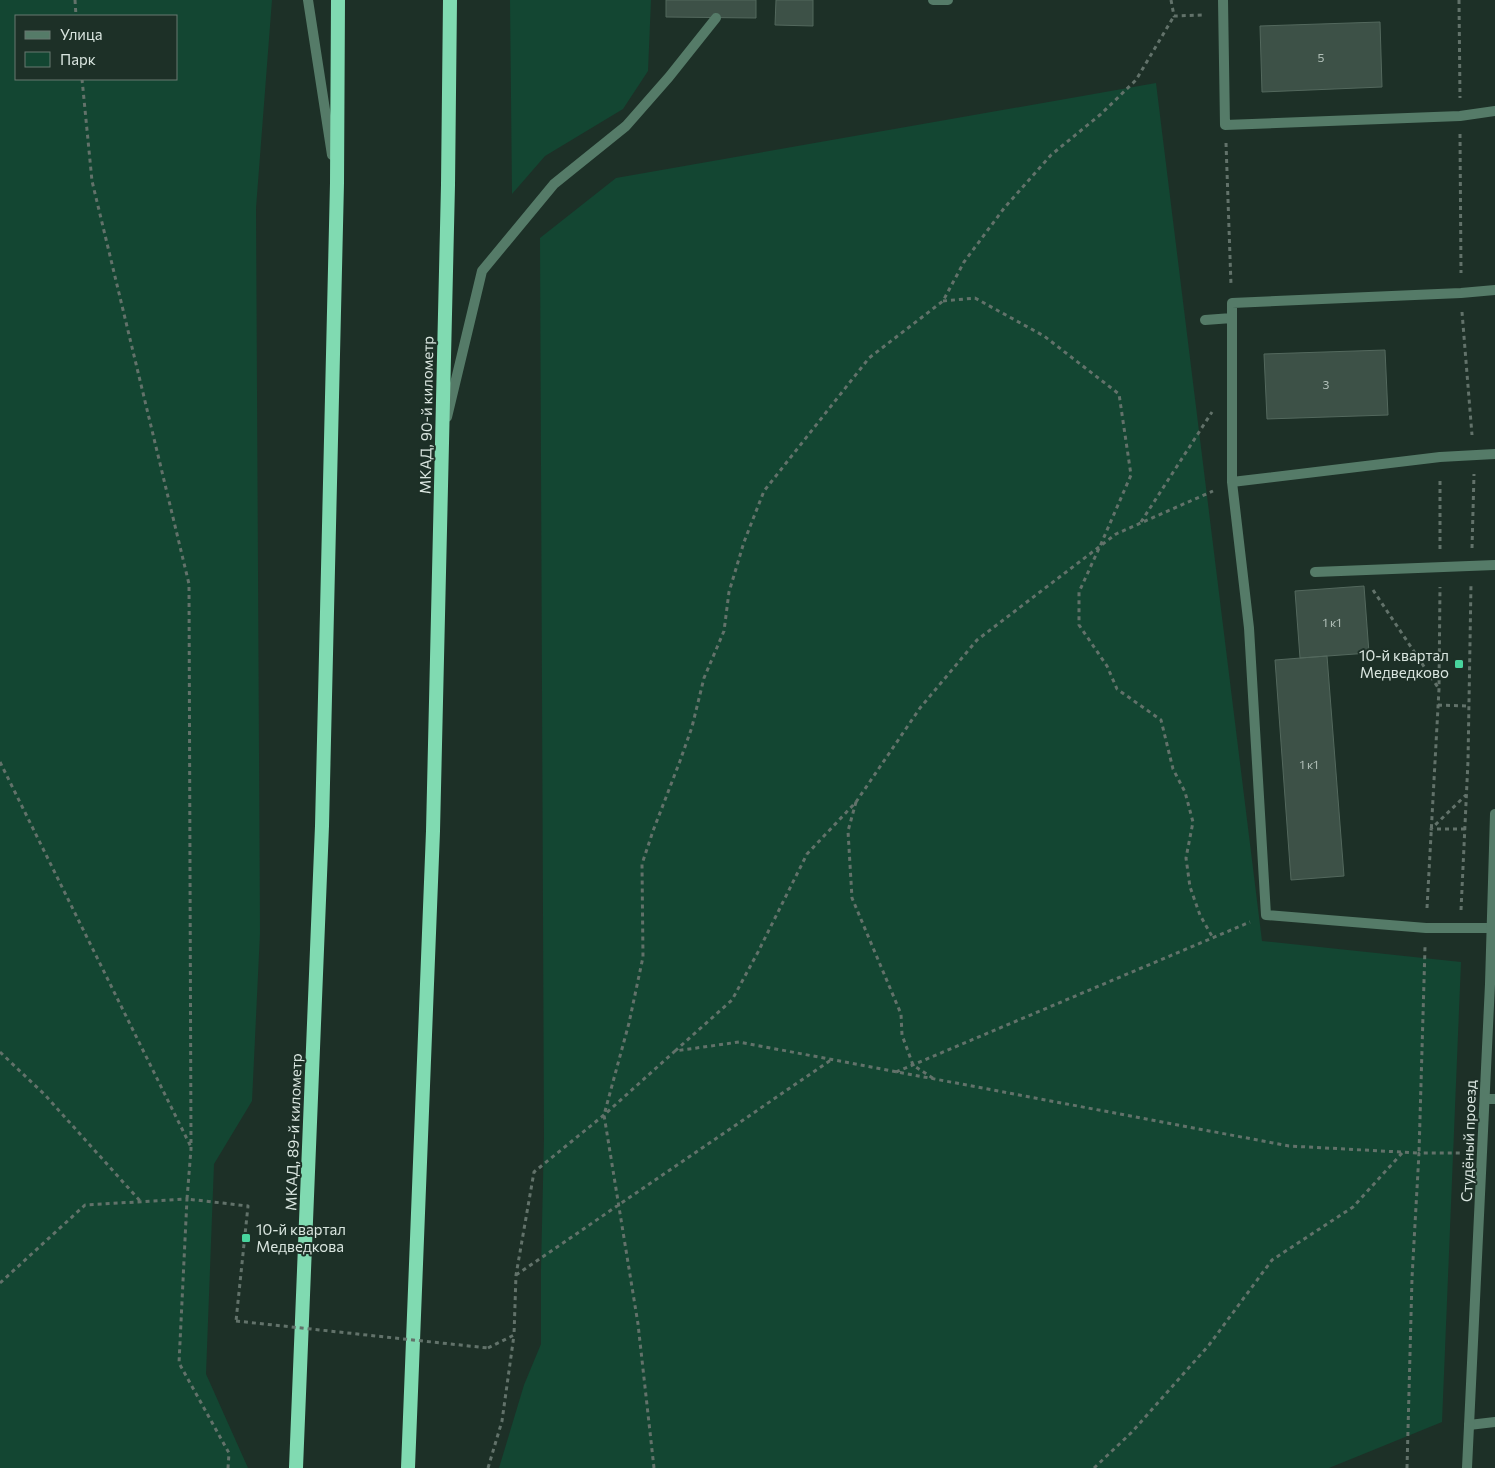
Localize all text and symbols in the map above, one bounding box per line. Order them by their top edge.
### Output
legend [15,15,178,80]
text: Улица [60,25,102,43]
text: Парк [60,50,96,68]
house number: 5 [1318,50,1325,64]
street label: МКАД, 90-й километр [416,336,436,494]
house number: 3 [1323,377,1330,391]
house number: 1 к1 [1323,615,1341,629]
place label: 10-й квартал Медведково [1359,646,1449,681]
marker: 10-й квартал Медведково [1453,658,1465,670]
house number: 1 к1 [1300,757,1318,771]
street label: МКАД, 89-й километр [281,1053,305,1211]
street label: Студёный проезд [1457,1079,1479,1202]
place label: 10-й квартал Медведкова [256,1220,346,1255]
marker: 10-й квартал Медведкова [240,1232,252,1244]

